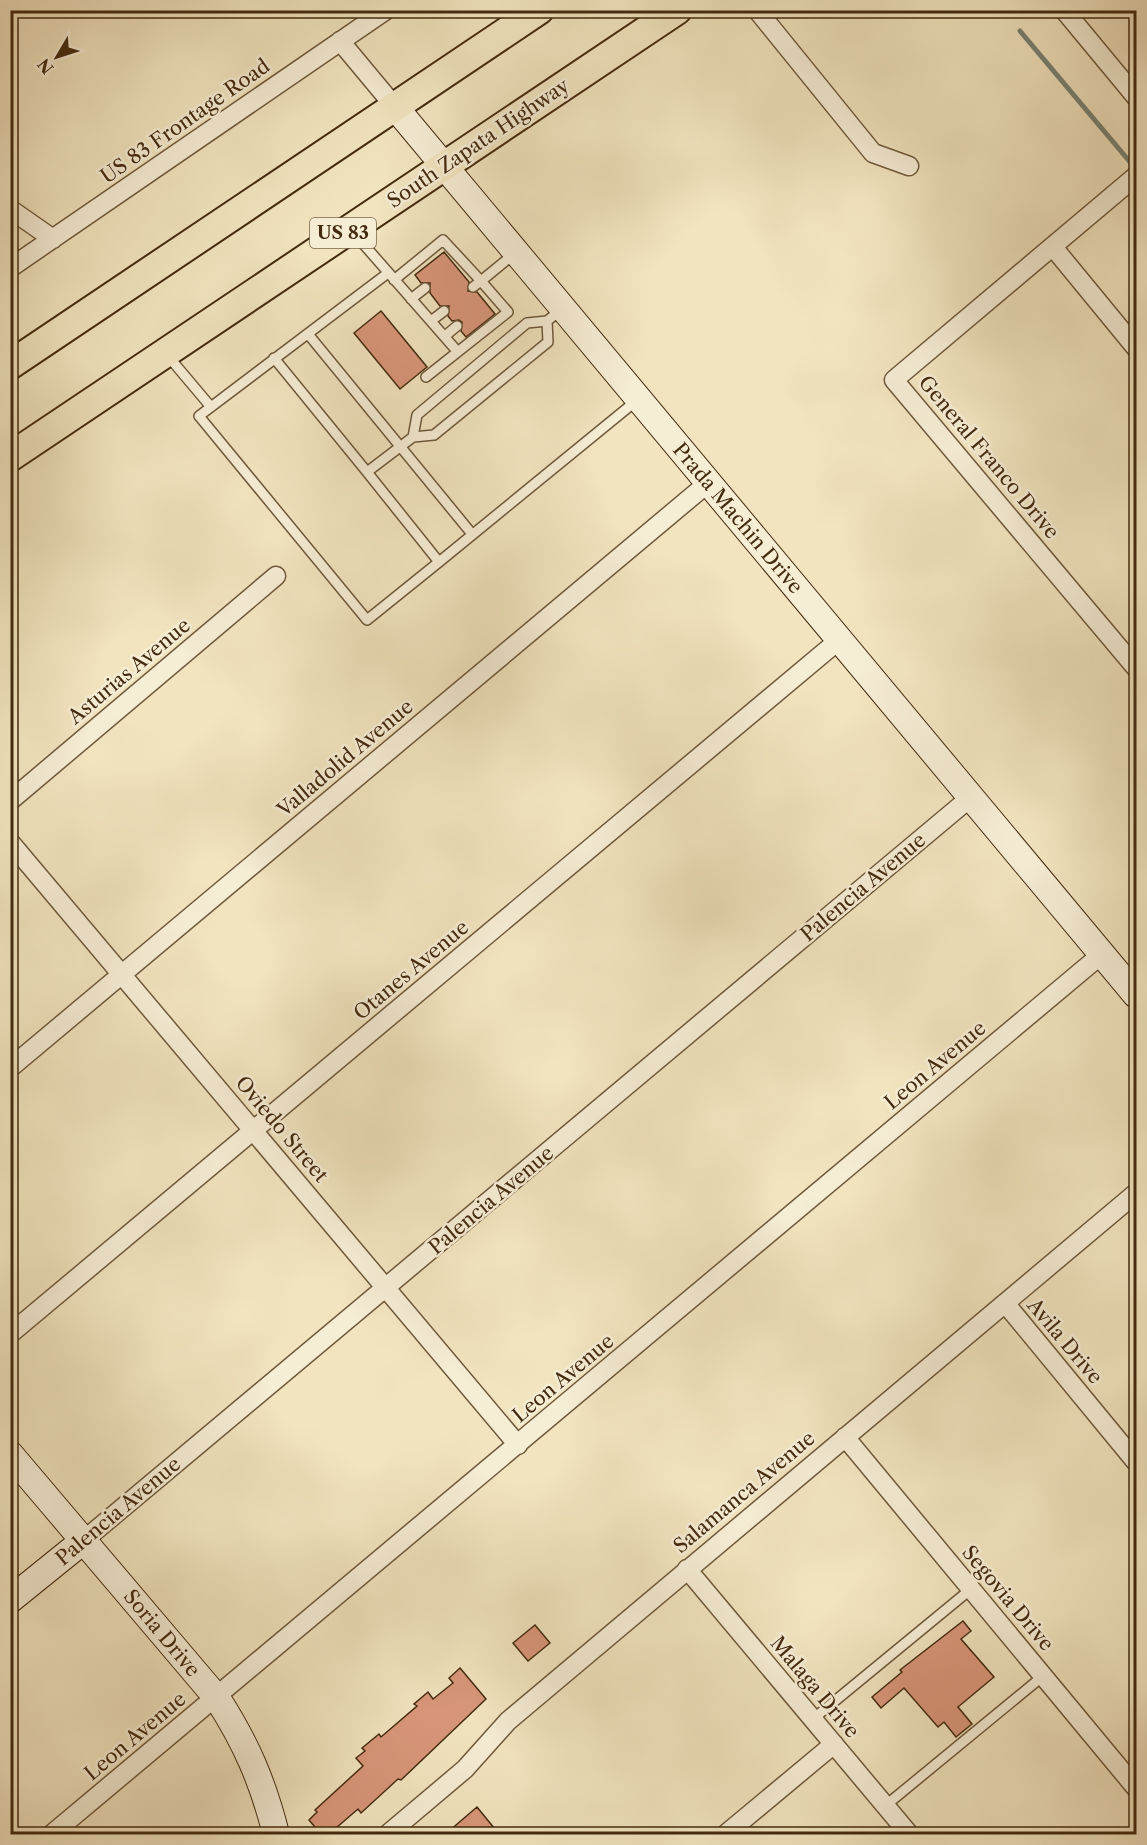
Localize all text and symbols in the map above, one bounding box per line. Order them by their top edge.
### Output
north arrow [27,27,87,87]
street label: US 83 Frontage Road [96,54,274,188]
text: N [33,55,57,78]
street label: South Zapata Highway [383,73,574,213]
road number: US 83 [310,218,376,248]
street label: General Franco Drive [914,371,1064,543]
street label: Prada Machin Drive [668,438,808,598]
street label: Asturias Avenue [62,613,195,730]
street label: Valladolid Avenue [271,694,418,822]
street label: Palencia Avenue [796,828,930,946]
street label: Otanes Avenue [349,915,473,1025]
street label: Leon Avenue [880,1016,990,1114]
street label: Oviedo Street [231,1071,333,1187]
street label: Palencia Avenue [424,1141,558,1259]
street label: Avila Drive [1022,1293,1108,1389]
street label: Leon Avenue [508,1329,618,1427]
street label: Salamanca Avenue [668,1426,820,1558]
street label: Palencia Avenue [51,1452,185,1570]
street label: Segovia Drive [957,1541,1059,1655]
street label: Soria Drive [119,1585,205,1681]
street label: Malaga Drive [766,1631,864,1743]
street label: Leon Avenue [80,1687,190,1785]

